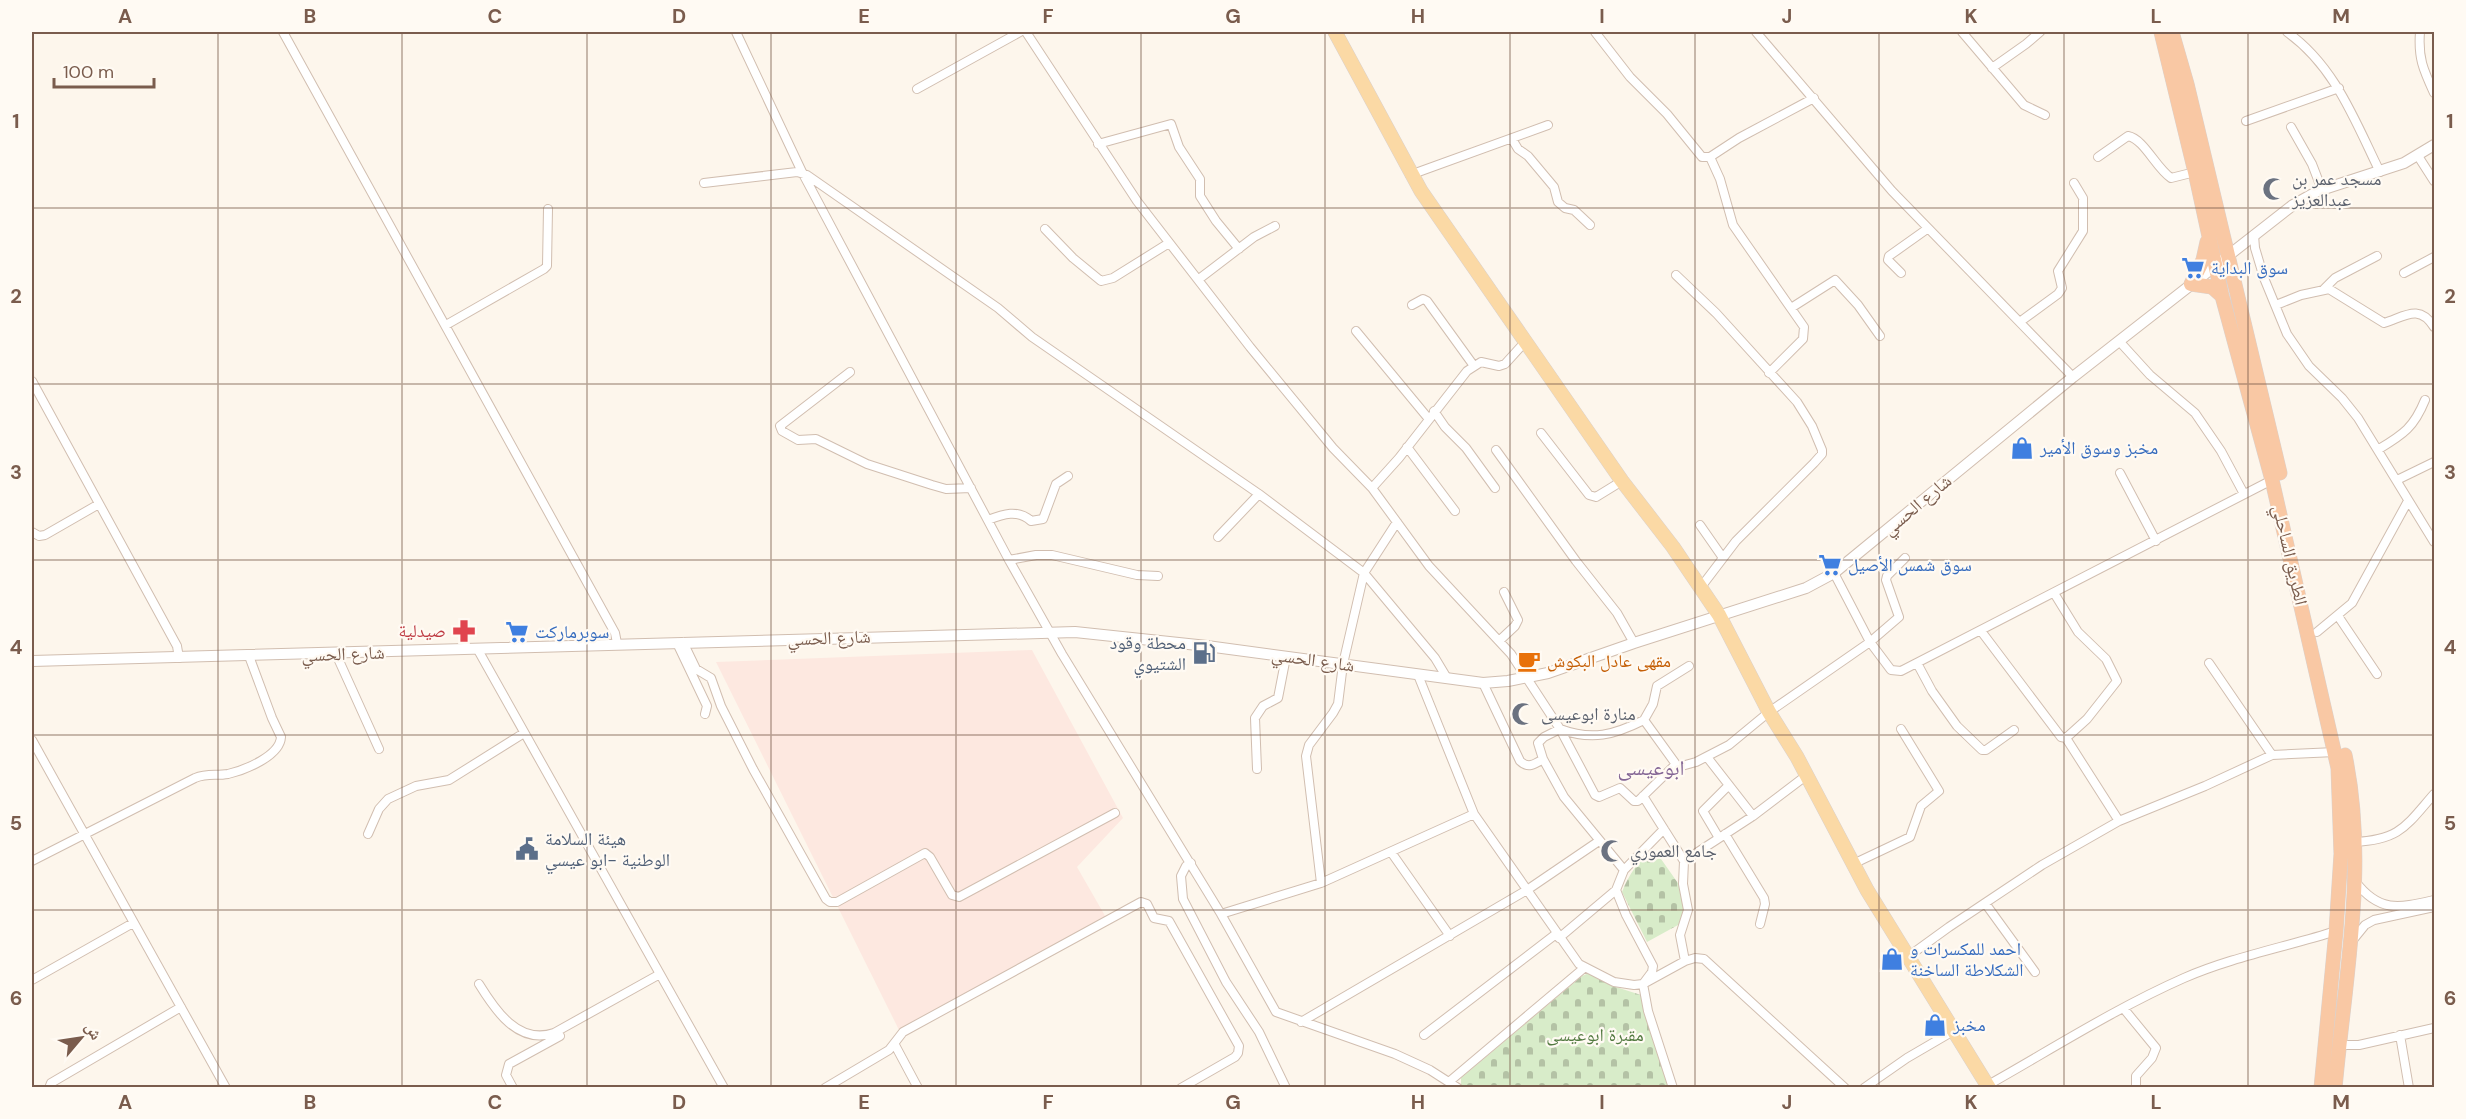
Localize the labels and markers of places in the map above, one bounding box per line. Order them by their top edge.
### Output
place label: مسجد عمر بن عبدالعزيز [2291,167,2382,212]
mosque icon: مسجد عمر بن عبدالعزيز [2261,176,2287,202]
supermarket icon: سوق البداية [2180,255,2206,281]
place label: سوق البداية [2211,256,2288,280]
shop icon: مخبز وسوق الأمير [2009,435,2035,461]
place label: مخبز وسوق الأمير [2039,436,2158,460]
supermarket icon: سوق شمس الأصيل [1817,552,1843,578]
place label: سوق شمس الأصيل [1848,553,1972,577]
pharmacy icon: صيدلية [451,618,477,644]
place label: صيدلية [398,619,446,643]
supermarket icon: سوبرماركت [504,619,530,645]
place label: سوبرماركت [535,620,609,644]
place label: محطة وقود الشتيوي [1110,631,1186,679]
fuel station icon: محطة وقود الشتيوي [1191,640,1217,666]
cafe icon: مقهى عادل البكوش [1516,648,1542,674]
place label: مقهى عادل البكوش [1547,649,1671,673]
mosque icon: منارة ابوعيسى [1510,701,1536,727]
place label: منارة ابوعيسى [1541,702,1636,726]
place label: هيئة السلامة الوطنية -ابو عيسي [545,827,670,875]
public building icon: هيئة السلامة الوطنية -ابو عيسي [514,836,540,862]
mosque icon: جامع العموري [1599,838,1625,864]
place label: جامع العموري [1630,839,1717,866]
place label: احمد للمكسرات و الشكلاطة الساخنة [1910,937,2024,982]
shop icon: احمد للمكسرات و الشكلاطة الساخنة [1879,946,1905,972]
shop icon: مخبز [1922,1012,1948,1038]
place label: مخبز [1952,1013,1986,1037]

